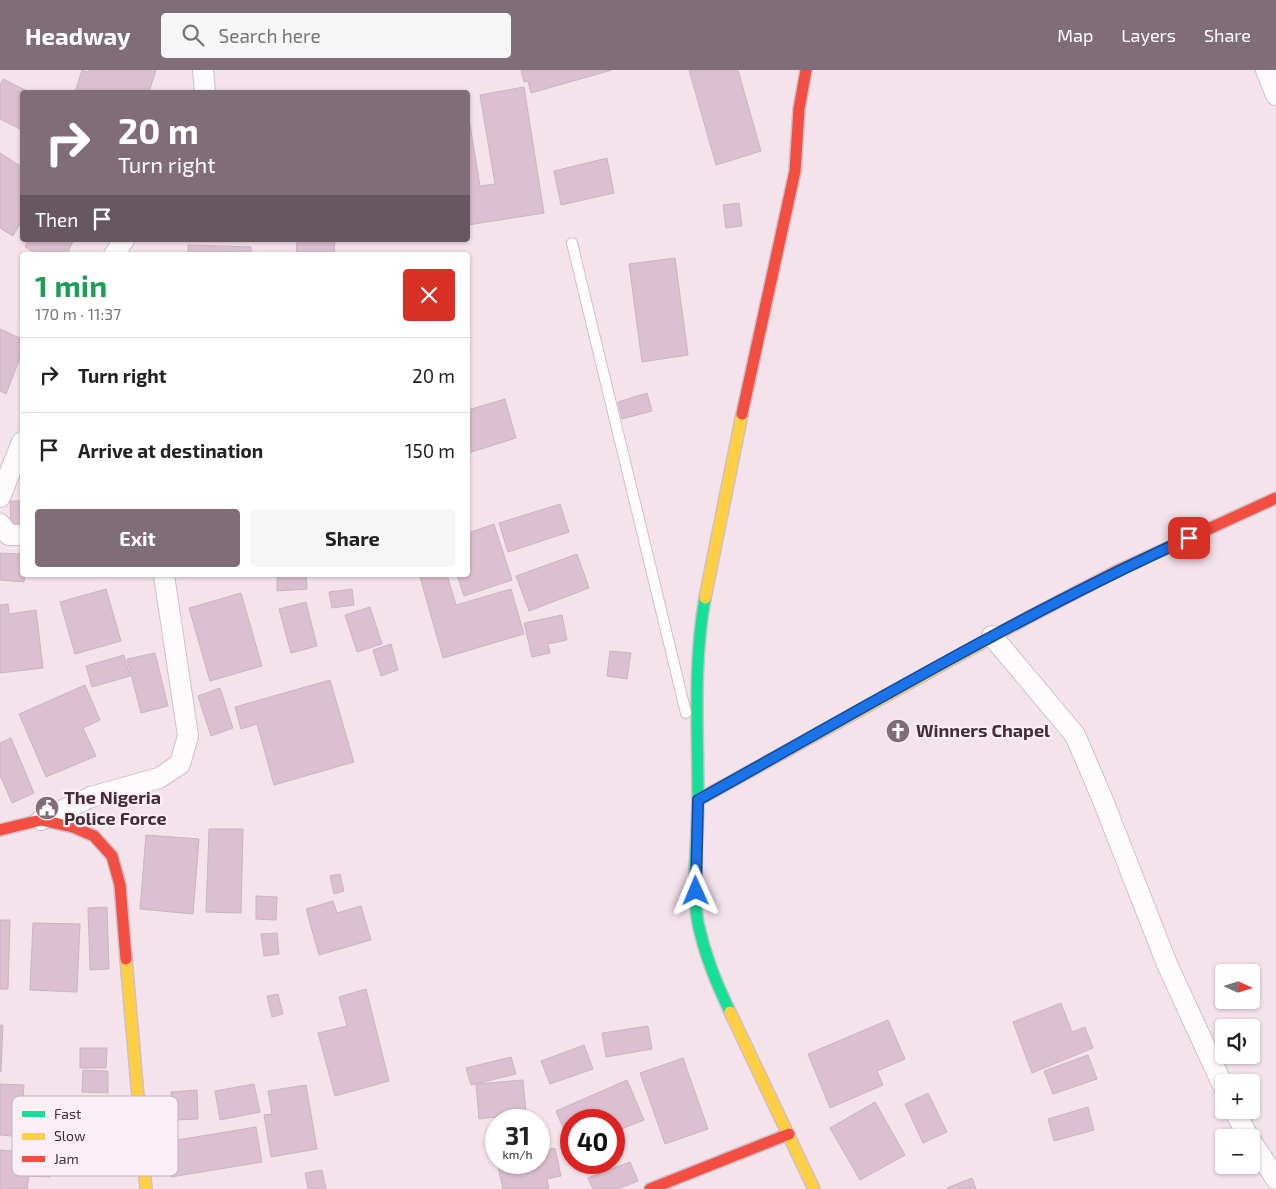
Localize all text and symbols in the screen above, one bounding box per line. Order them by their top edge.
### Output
search box [161,13,511,58]
text: Headway [25,21,131,50]
icon: search [179,21,207,49]
text: Search here [219,24,321,47]
text: Map [1057,24,1093,46]
text: Layers [1121,24,1176,46]
text: Share [1204,24,1251,46]
text: 20 m [118,109,199,151]
icon: right [35,110,100,175]
text: Turn right [118,151,216,177]
icon: arrive [88,205,116,233]
text: Then [35,208,78,231]
text: 1 min [35,267,107,303]
button: close [403,269,455,321]
text: 170 m · 11:37 [35,304,121,323]
icon: right [35,361,63,389]
text: Turn right [78,364,166,387]
text: 20 m [412,364,455,387]
icon: arrive [35,436,63,464]
text: Arrive at destination [78,439,263,462]
text: 150 m [405,439,455,462]
button: Exit [35,509,240,567]
button: Share [250,509,455,567]
pin [1168,517,1210,559]
icon: arrive [1175,524,1203,552]
church icon: Winners Chapel [885,718,911,744]
place label: Winners Chapel [916,719,1050,741]
place label: The Nigeria Police Force [64,786,167,829]
public building icon: The Nigeria Police Force [34,795,60,821]
position arrow [669,864,721,916]
north arrow [1215,964,1260,1009]
map controls [1215,964,1260,1174]
button: sound [1215,1019,1260,1064]
button: + [1215,1074,1260,1119]
legend [12,1096,178,1176]
text: Fast [54,1105,81,1122]
speed limit sign: 40 [560,1109,625,1174]
text: 31 [505,1120,530,1150]
text: Slow [54,1127,86,1144]
button: − [1215,1129,1260,1174]
text: km/h [503,1147,532,1161]
text: Jam [54,1150,79,1167]

